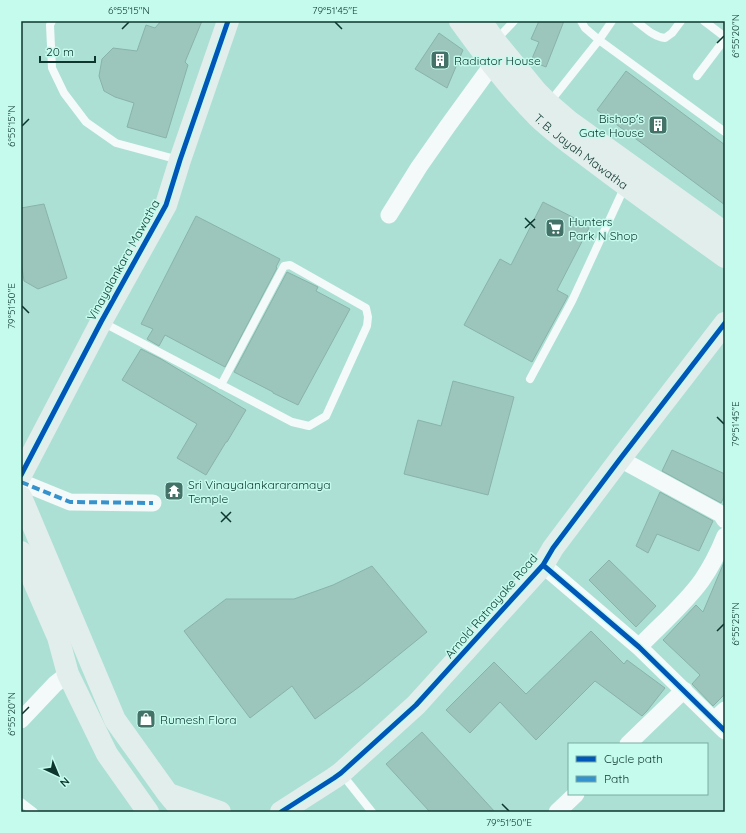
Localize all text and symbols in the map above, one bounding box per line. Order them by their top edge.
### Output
text: 6°55'15"N [108,4,150,17]
text: 79°51'45"E [312,4,358,17]
text: 6°55'20"N [729,14,742,58]
scale bar [40,38,95,64]
text: 20 m [46,44,74,59]
building icon: Radiator House [429,49,451,71]
place label: Radiator House [454,53,541,68]
text: 6°55'15"N [5,105,18,147]
street label: T. B. Jayah Mawatha [531,110,631,192]
place label: Bishop's Gate House [579,111,644,140]
building icon: Bishop's Gate House [647,114,669,136]
street label: Vinayalankara Mawatha [83,197,163,323]
place label: Hunters Park N Shop [569,214,638,243]
supermarket icon: Hunters Park N Shop [544,217,566,239]
text: 79°51'50"E [5,283,18,329]
text: 79°51'45"E [729,401,742,447]
place label: Sri Vinayalankararamaya Temple [188,477,330,506]
temple icon: Sri Vinayalankararamaya Temple [163,480,185,502]
street label: Arnold Ratnayake Road [442,551,540,661]
text: 6°55'25"N [729,602,742,646]
text: 6°55'20"N [5,692,18,736]
shop icon: Rumesh Flora [135,708,157,730]
place label: Rumesh Flora [160,712,237,727]
legend [568,743,708,795]
text: Cycle path [604,751,663,766]
north arrow [38,755,78,795]
text: Path [604,771,629,786]
text: N [57,774,73,790]
text: 79°51'50"E [486,816,532,829]

